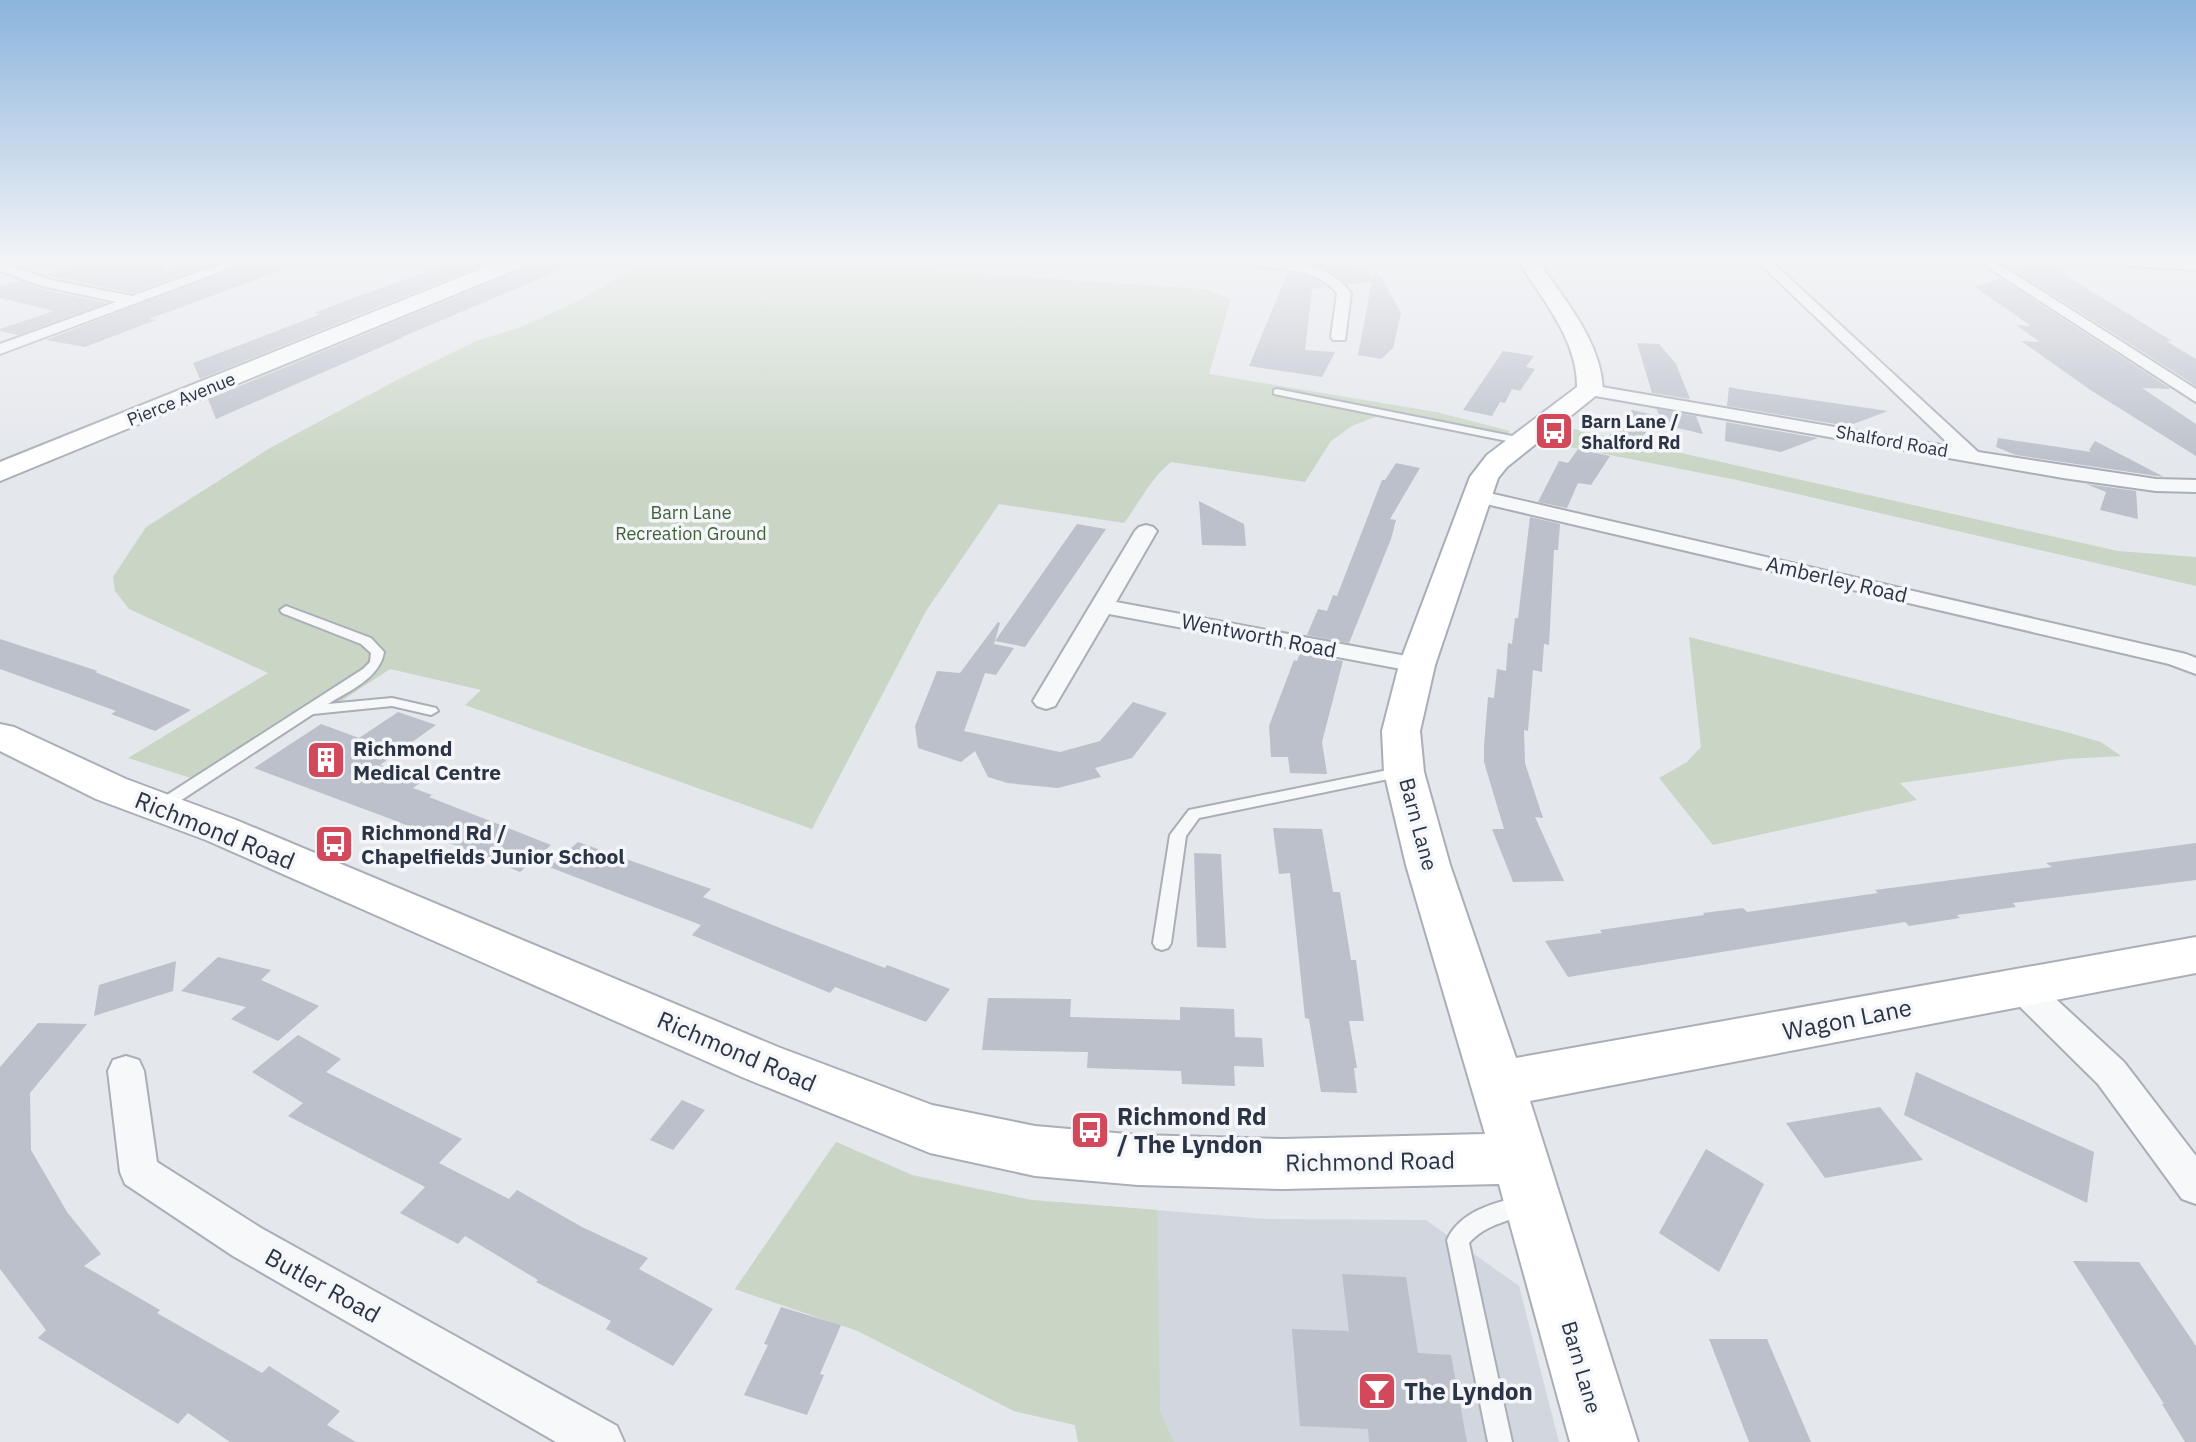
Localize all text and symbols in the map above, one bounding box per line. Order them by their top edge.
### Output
street label: Pierce Avenue [123,367,239,431]
bus stop icon: Barn Lane / Shalford Rd [1533,410,1575,452]
place label: Barn Lane / Shalford Rd [1581,410,1680,454]
street label: Shalford Road [1834,420,1950,462]
park label: Barn Lane Recreation Ground [615,501,767,545]
street label: Amberley Road [1764,549,1910,609]
street label: Wentworth Road [1179,606,1339,664]
place label: Richmond Medical Centre [353,734,501,786]
building icon: Richmond Medical Centre [305,739,347,781]
street label: Barn Lane [1393,775,1445,873]
street label: Richmond Road [130,783,300,877]
place label: Richmond Rd / Chapelfields Junior School [361,818,625,870]
bus stop icon: Richmond Rd / Chapelfields Junior School [313,823,355,865]
street label: Wagon Lane [1780,991,1914,1047]
street label: Richmond Road [653,1003,821,1099]
place label: Richmond Rd / The Lyndon [1117,1100,1267,1160]
bus stop icon: Richmond Rd / The Lyndon [1069,1109,1111,1151]
street label: Richmond Road [1285,1144,1455,1178]
street label: Butler Road [260,1240,386,1330]
street label: Barn Lane [1555,1318,1609,1416]
bar icon: The Lyndon [1356,1370,1398,1412]
place label: The Lyndon [1404,1375,1533,1407]

